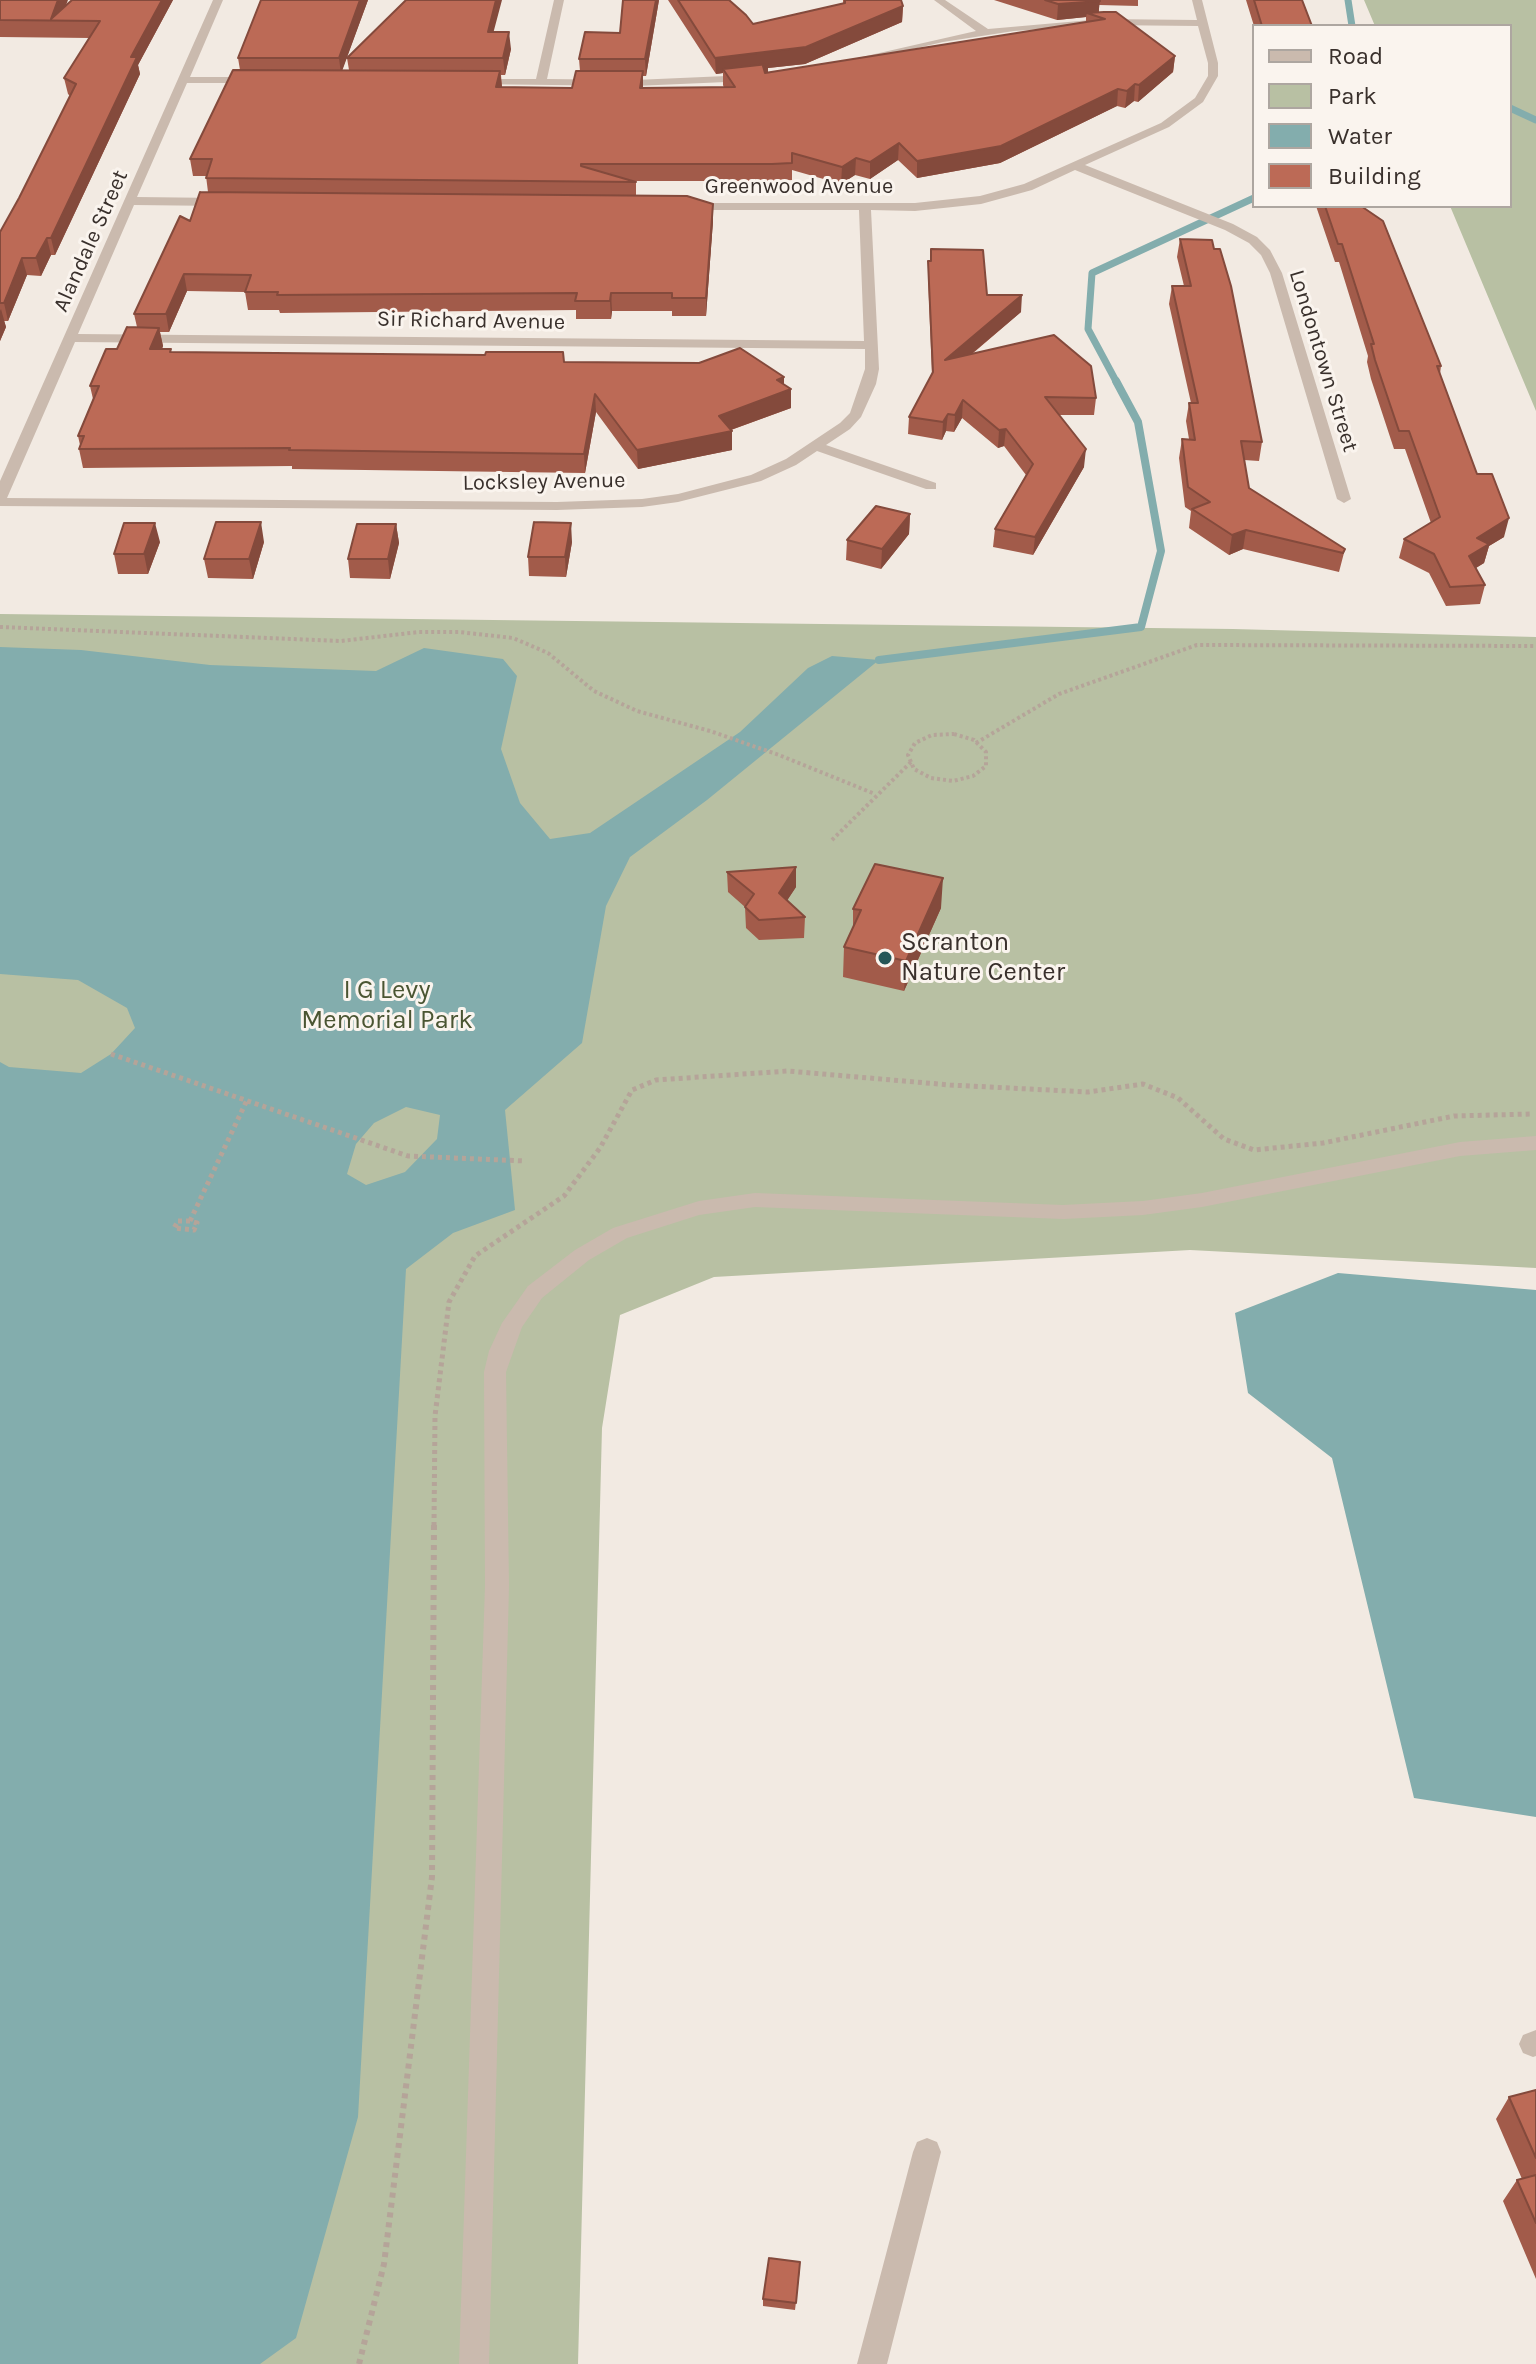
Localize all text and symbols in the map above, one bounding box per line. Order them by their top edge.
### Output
legend [1252,24,1512,208]
text: Road [1328,42,1383,70]
text: Park [1328,82,1377,110]
text: Water [1328,122,1392,150]
text: Building [1328,162,1421,190]
street label: Alandale Street [48,166,134,316]
street label: Greenwood Avenue [705,174,893,200]
street label: Londontown Street [1283,267,1363,455]
street label: Sir Richard Avenue [377,306,565,336]
street label: Locksley Avenue [462,467,626,497]
place label: Scranton Nature Center [901,927,1065,988]
marker: Scranton Nature Center [876,949,894,967]
park label: I G Levy Memorial Park [301,975,473,1036]

